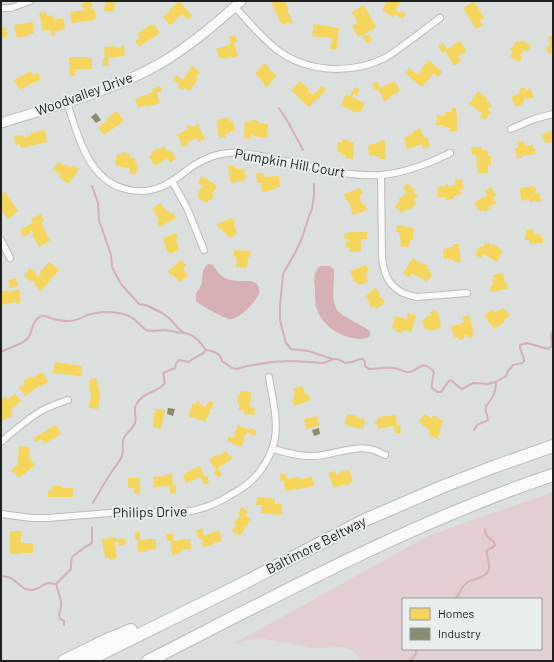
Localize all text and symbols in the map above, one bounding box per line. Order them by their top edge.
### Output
street label: Woodvalley Drive [33,68,135,119]
street label: Pumpkin Hill Court [233,144,347,181]
street label: Philips Drive [113,502,187,521]
street label: Baltimore Beltway [263,512,369,577]
legend [402,598,542,650]
text: Homes [438,606,475,620]
text: Industry [438,626,481,640]

